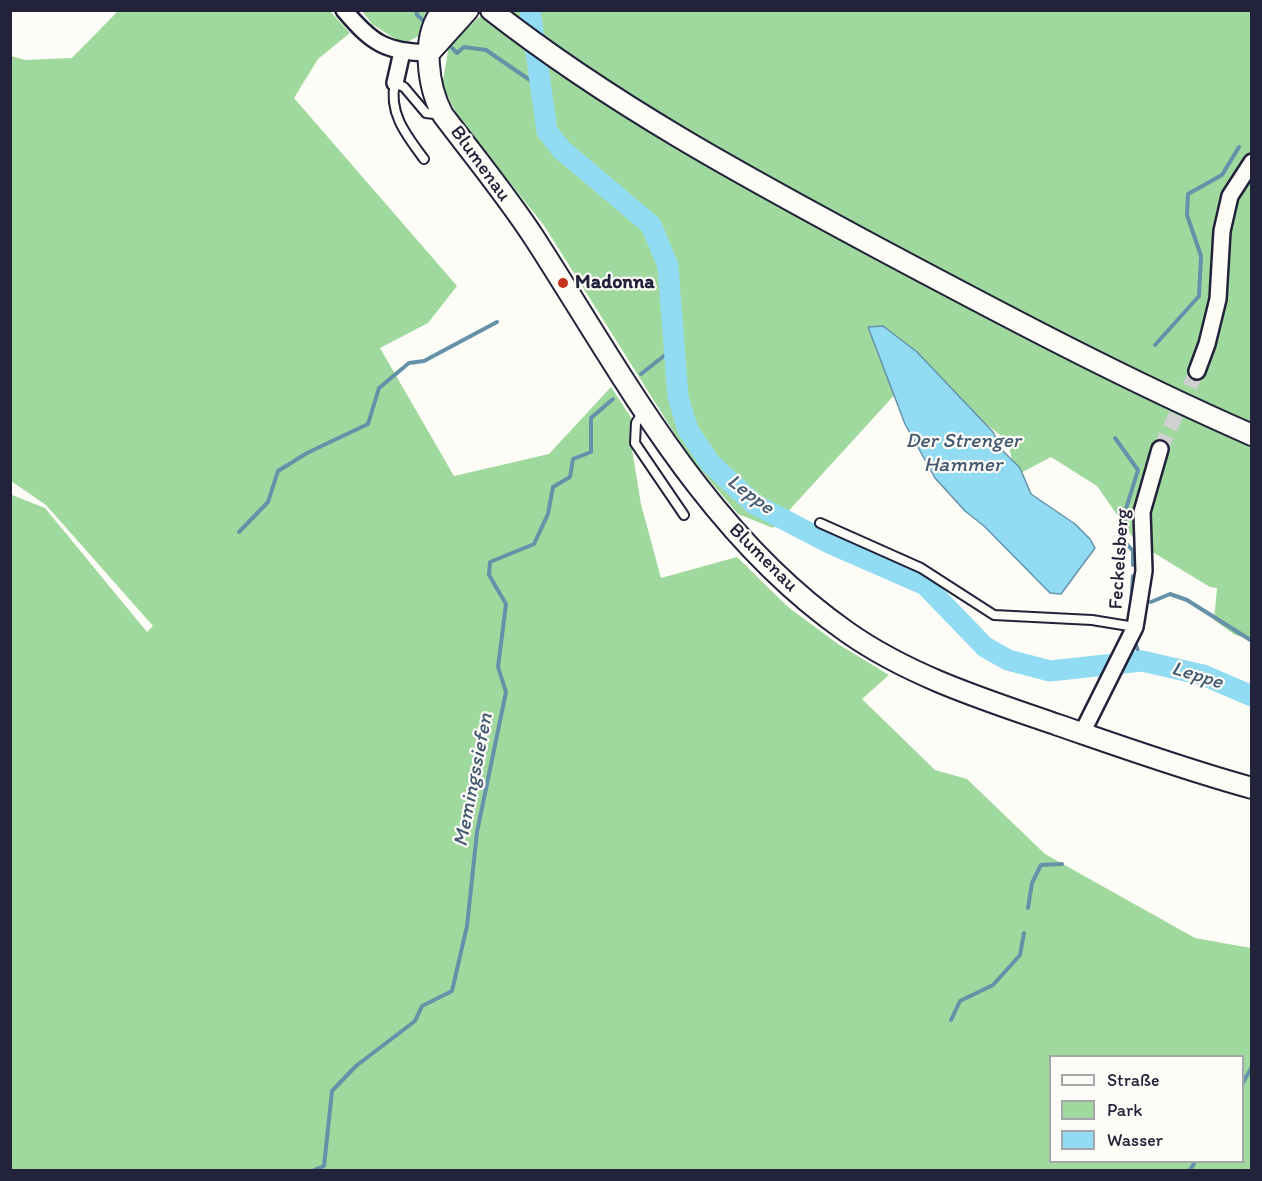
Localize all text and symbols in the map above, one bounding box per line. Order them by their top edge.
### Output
street label: Blumenau [444,121,516,207]
place label: Madonna [575,271,655,295]
marker: Madonna [556,276,570,290]
water label: Der Strenger Hammer [905,429,1021,479]
water label: Leppe [722,469,778,521]
street label: Feckelsberg [1105,508,1135,610]
street label: Blumenau [723,518,803,598]
water label: Leppe [1168,656,1226,696]
water label: Memingssiefen [449,711,499,849]
legend [1049,1055,1244,1163]
text: Straße [1107,1069,1160,1091]
text: Park [1107,1099,1142,1121]
text: Wasser [1107,1129,1163,1151]

